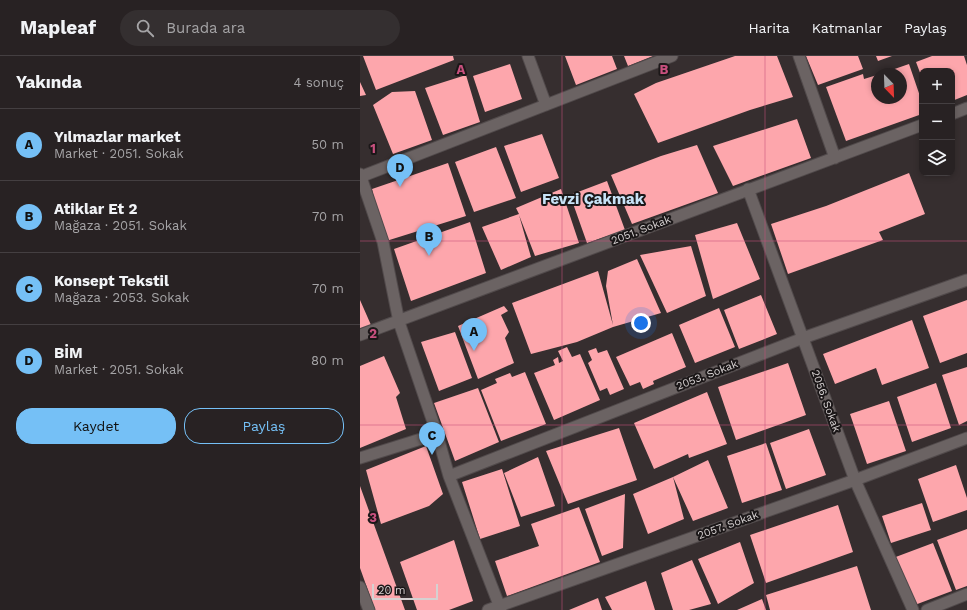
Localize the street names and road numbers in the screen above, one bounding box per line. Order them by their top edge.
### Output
street label: 2051. Sokak [609,213,673,247]
street label: 2053. Sokak [674,357,740,393]
street label: 2056. Sokak [809,368,843,434]
street label: 2057. Sokak [696,508,760,542]

